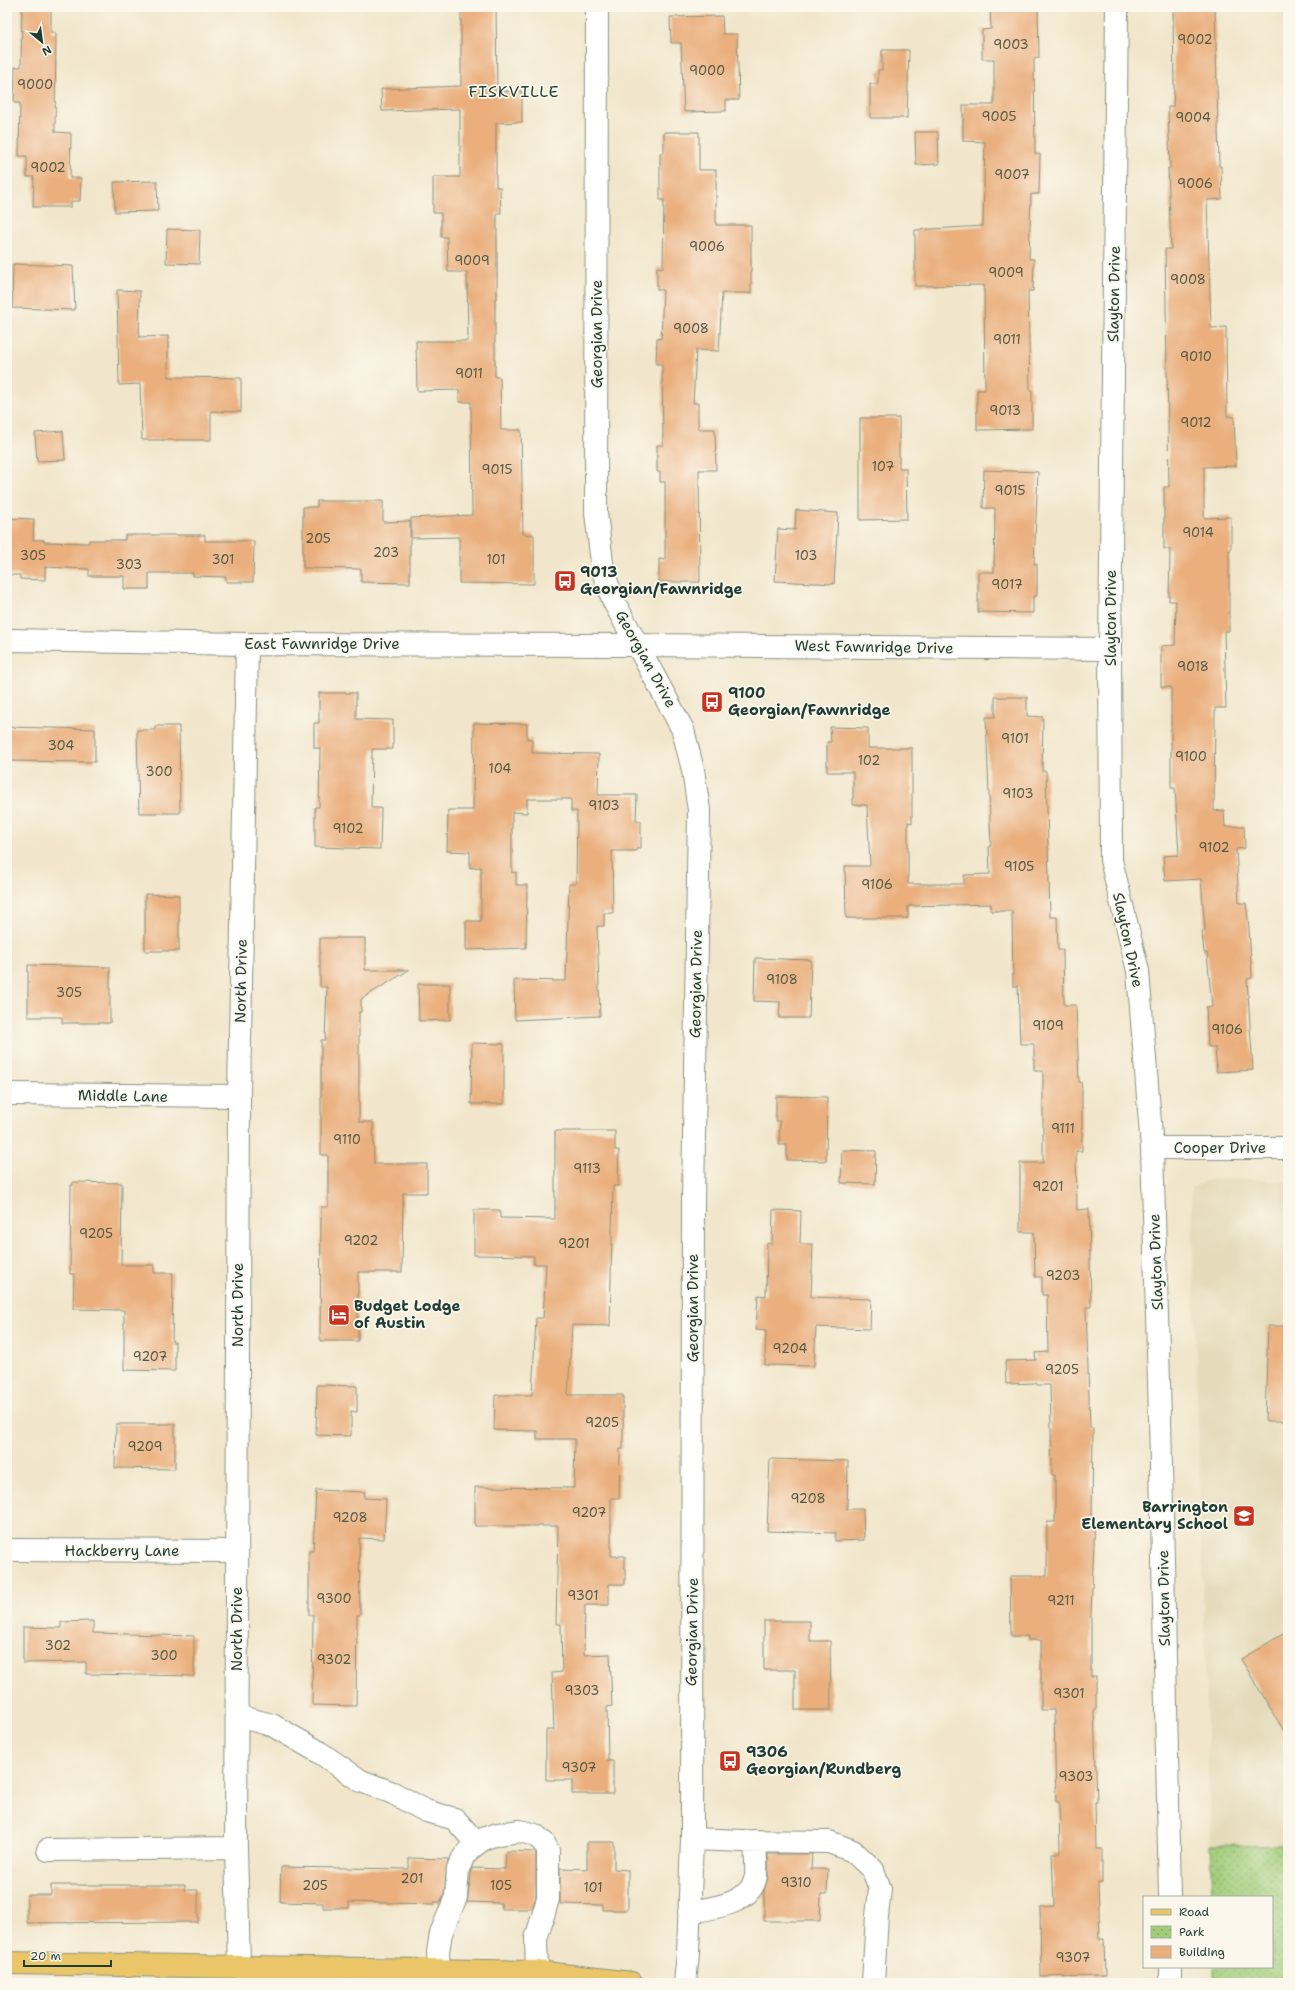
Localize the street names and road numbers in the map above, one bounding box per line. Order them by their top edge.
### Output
street label: Slayton Drive [1103,246,1125,342]
street label: Georgian Drive [587,280,607,388]
street label: Slayton Drive [1101,570,1121,666]
street label: Georgian Drive [611,607,681,711]
street label: East Fawnridge Drive [244,634,400,654]
street label: West Fawnridge Drive [794,636,954,658]
street label: Slayton Drive [1108,891,1148,989]
street label: Georgian Drive [685,930,707,1038]
street label: North Drive [230,939,252,1023]
street label: Middle Lane [78,1085,168,1107]
street label: Cooper Drive [1174,1138,1266,1158]
street label: Slayton Drive [1144,1213,1168,1311]
street label: Georgian Drive [683,1254,703,1362]
street label: North Drive [228,1263,248,1347]
street label: Hackberry Lane [65,1541,179,1561]
street label: Slayton Drive [1153,1550,1175,1646]
street label: Georgian Drive [681,1578,703,1686]
street label: North Drive [227,1587,247,1671]

